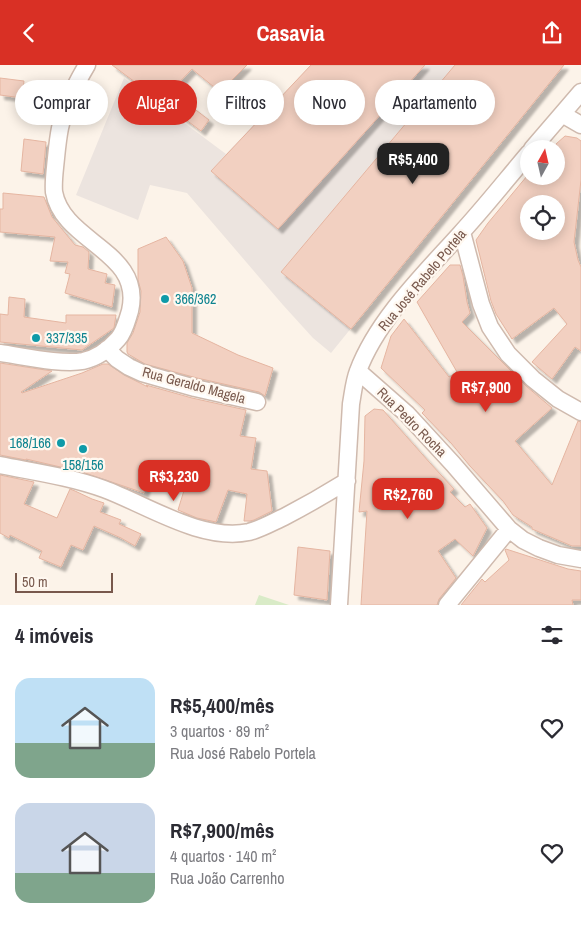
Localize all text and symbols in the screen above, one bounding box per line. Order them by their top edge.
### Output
text: Casavia [256,18,325,48]
icon: back [15,19,43,47]
icon: share [538,19,566,47]
chip: Comprar [15,80,108,125]
chip: Alugar [118,80,197,125]
chip: Filtros [207,80,284,125]
chip: Novo [294,80,365,125]
chip: Apartamento [375,80,495,125]
north arrow [520,140,565,185]
map controls [520,140,565,240]
pin: R$5,400 [367,143,459,185]
text: R$5,400 [388,148,438,170]
button: locate [520,195,565,240]
street label: Rua José Rabelo Portela [374,225,470,335]
place label: 366/362 [175,290,217,308]
marker: 366/362 [159,293,171,305]
place label: 337/335 [46,329,88,347]
marker: 337/335 [30,332,42,344]
street label: Rua Geraldo Magela [141,363,248,408]
pin: R$7,900 [440,371,532,413]
text: R$7,900 [461,376,511,398]
street label: Rua Pedro Rocha [373,383,451,461]
place label: 168/166 [10,434,51,452]
marker: 168/166 [55,437,67,449]
marker: 158/156 [77,443,89,455]
place label: 158/156 [62,456,104,474]
pin: R$3,230 [128,459,220,502]
text: R$3,230 [149,465,199,487]
pin: R$2,760 [362,477,454,520]
text: R$2,760 [383,483,433,505]
scale bar [15,570,112,593]
text: 50 m [22,573,48,591]
text: 4 imóveis [15,621,94,650]
icon: filters [538,621,566,649]
text: R$5,400/mês [170,691,274,720]
icon: home [55,698,115,758]
icon: heart [538,714,566,742]
text: 3 quartos · 89 m² [170,720,269,742]
text: Rua José Rabelo Portela [170,742,316,764]
text: R$7,900/mês [170,816,274,845]
icon: home [55,823,115,883]
icon: heart [538,839,566,867]
text: 4 quartos · 140 m² [170,845,276,867]
text: Rua João Carrenho [170,867,285,889]

